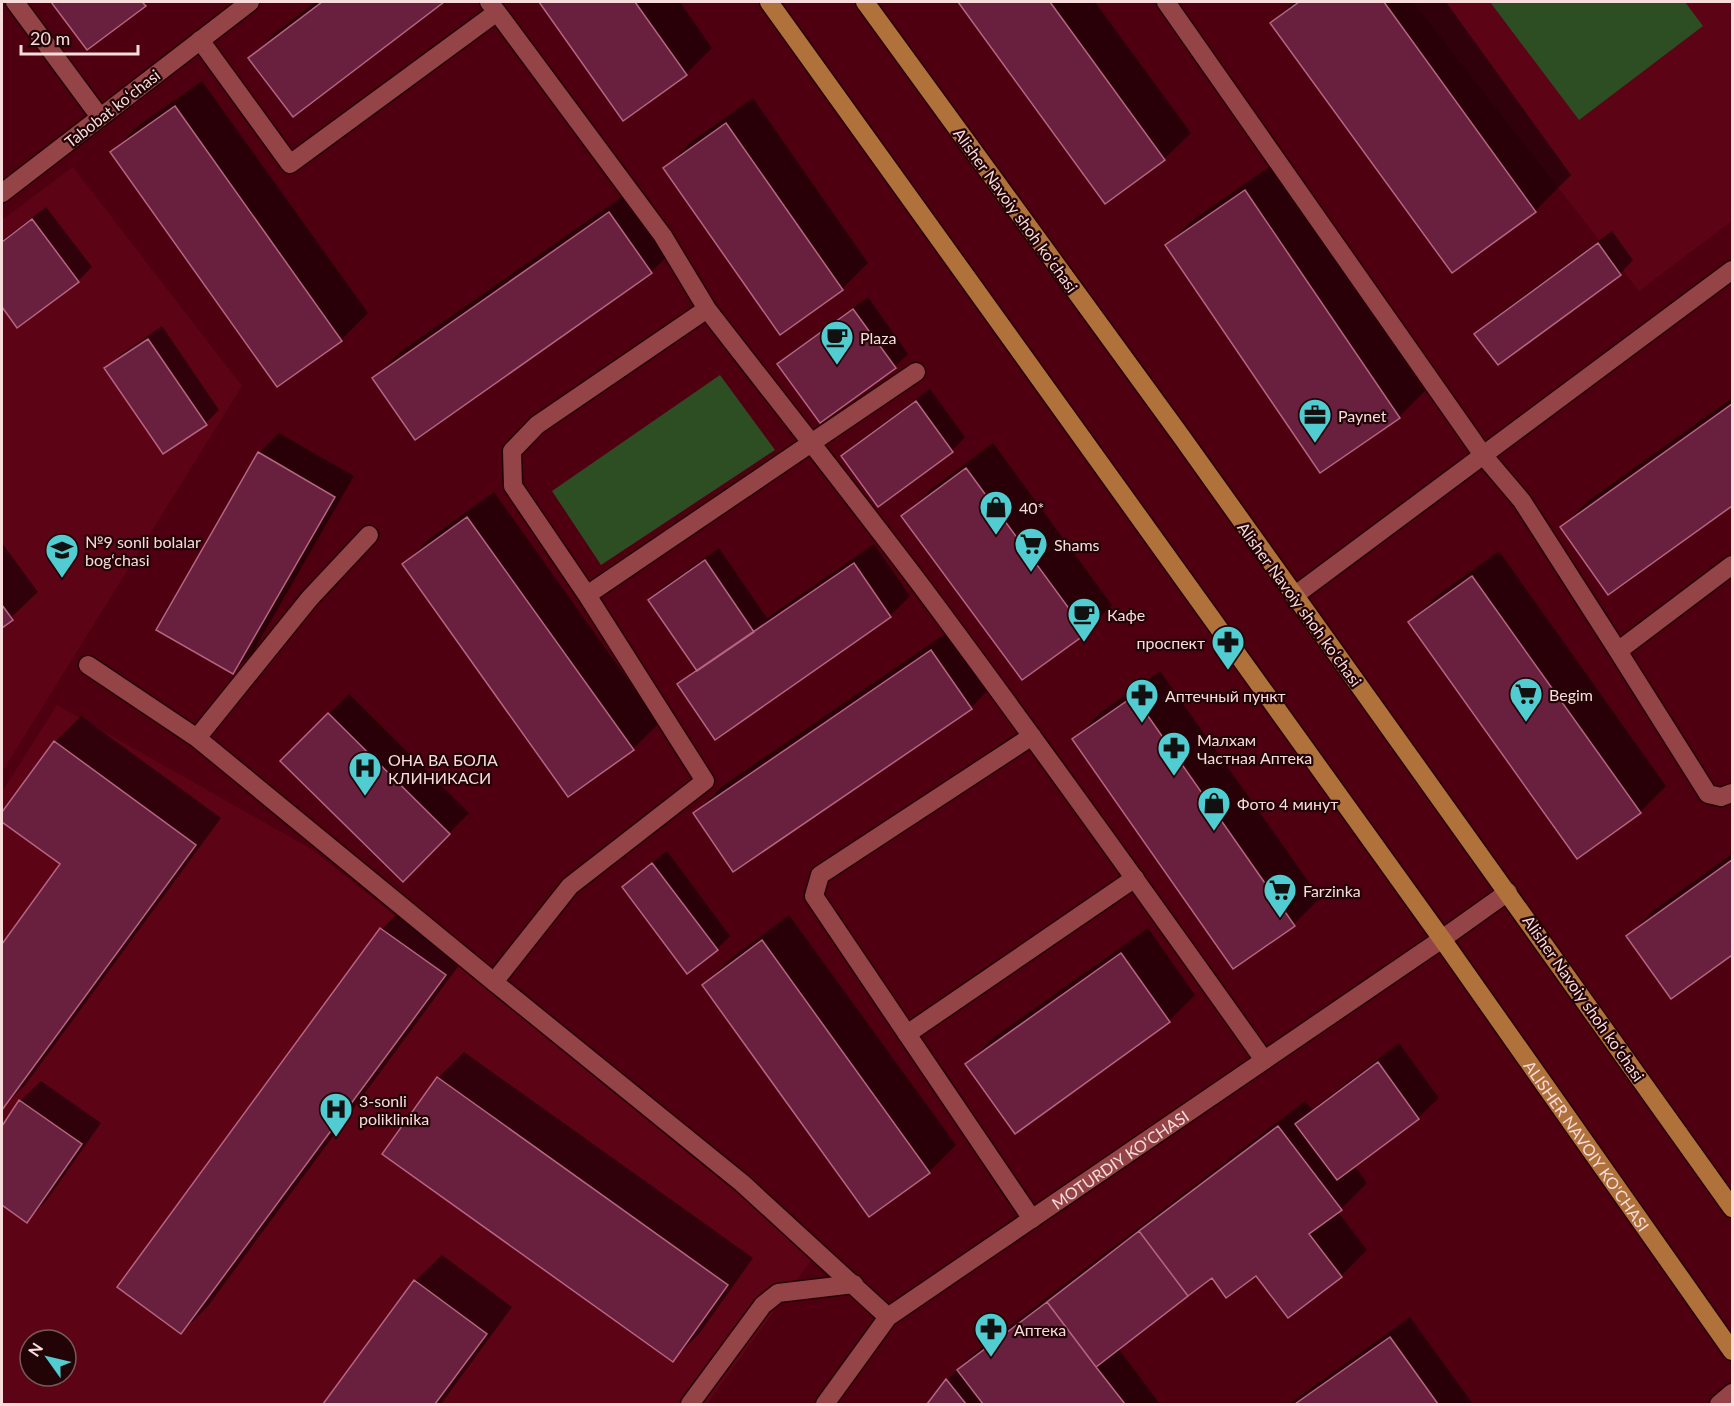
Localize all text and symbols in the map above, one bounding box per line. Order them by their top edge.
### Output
scale bar [21,18,138,56]
text: 20 m [30,27,70,49]
street label: Tabobat koʻchasi [61,65,163,151]
street label: Alisher Navoiy shoh koʻchasi [950,124,1082,296]
cafe icon: Plaza [819,319,855,366]
place label: Plaza [860,328,896,347]
office icon: Paynet [1297,397,1333,444]
place label: Paynet [1338,406,1387,425]
shop icon: 40* [978,489,1014,536]
place label: 40* [1019,498,1044,517]
street label: Alisher Navoiy shoh koʻchasi [1234,518,1366,690]
supermarket icon: Shams [1013,526,1049,573]
school or university icon: №9 sonli bolalar bog‘chasi [44,532,80,579]
place label: №9 sonli bolalar bog‘chasi [85,532,201,569]
place label: Shams [1054,535,1100,554]
cafe icon: Кафе [1066,596,1102,643]
place label: Кафе [1107,605,1145,624]
pharmacy icon: проспект [1210,624,1246,671]
place label: проспект [1136,633,1205,652]
supermarket icon: Begim [1508,676,1544,723]
pharmacy icon: Аптечный пункт [1124,677,1160,724]
place label: Begim [1549,685,1593,704]
place label: Аптечный пункт [1165,686,1286,705]
pharmacy icon: Малхам Частная Аптека [1156,730,1192,777]
place label: Малхам Частная Аптека [1197,730,1312,767]
hospital icon: ОНА ВА БОЛА КЛИНИКАСИ [347,750,383,797]
place label: ОНА ВА БОЛА КЛИНИКАСИ [388,750,498,787]
shop icon: Фото 4 минут [1196,785,1232,832]
place label: Фото 4 минут [1237,794,1338,813]
supermarket icon: Farzinka [1262,872,1298,919]
place label: Farzinka [1303,881,1361,900]
street label: Alisher Navoiy shoh koʻchasi [1519,911,1649,1085]
street label: ALISHER NAVOIY KO'CHASI [1521,1056,1654,1234]
hospital icon: 3-sonli poliklinika [318,1091,354,1138]
place label: 3-sonli poliklinika [359,1091,429,1128]
street label: MOTURDIY KO'CHASI [1048,1106,1192,1212]
pharmacy icon: Аптека [973,1311,1009,1358]
place label: Аптека [1014,1320,1066,1339]
north arrow [18,1328,78,1388]
text: N [24,1339,46,1360]

